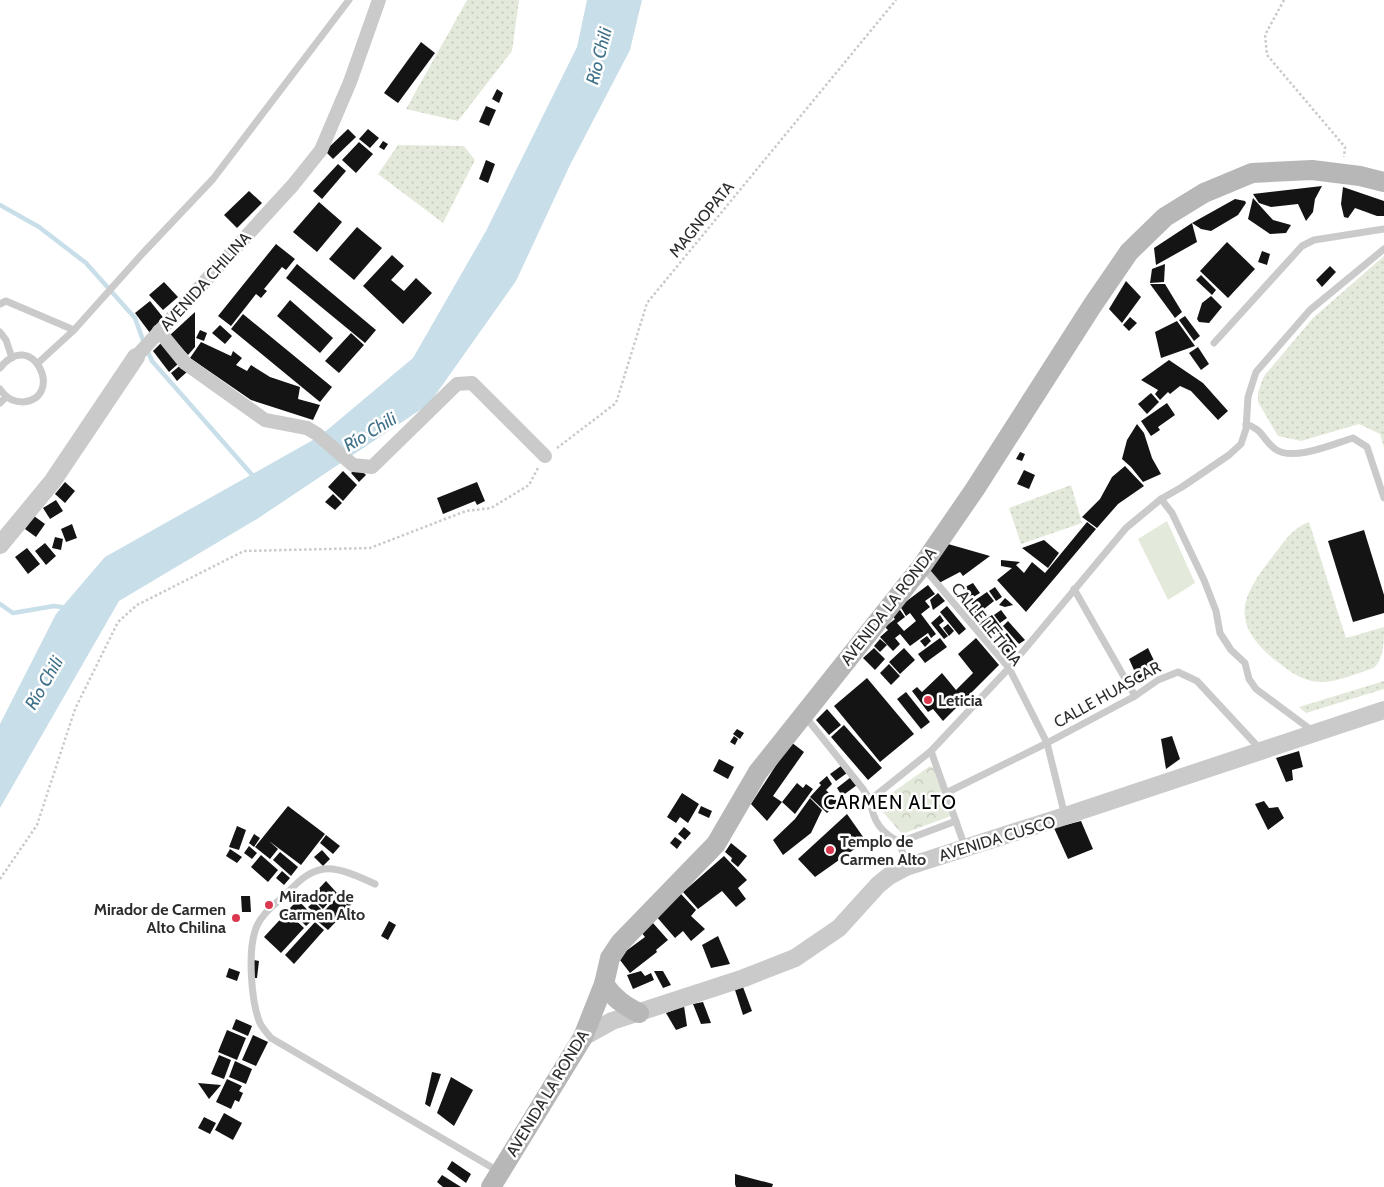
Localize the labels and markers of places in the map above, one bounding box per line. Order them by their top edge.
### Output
place label: Leticia [938,691,983,710]
marker: Leticia [922,694,934,706]
place label: Templo de Carmen Alto [840,832,926,869]
marker: Templo de Carmen Alto [824,844,836,856]
place label: Mirador de Carmen Alto [279,887,365,924]
marker: Mirador de Carmen Alto [263,899,275,911]
place label: Mirador de Carmen Alto Chilina [94,900,226,937]
marker: Mirador de Carmen Alto Chilina [230,912,242,924]

